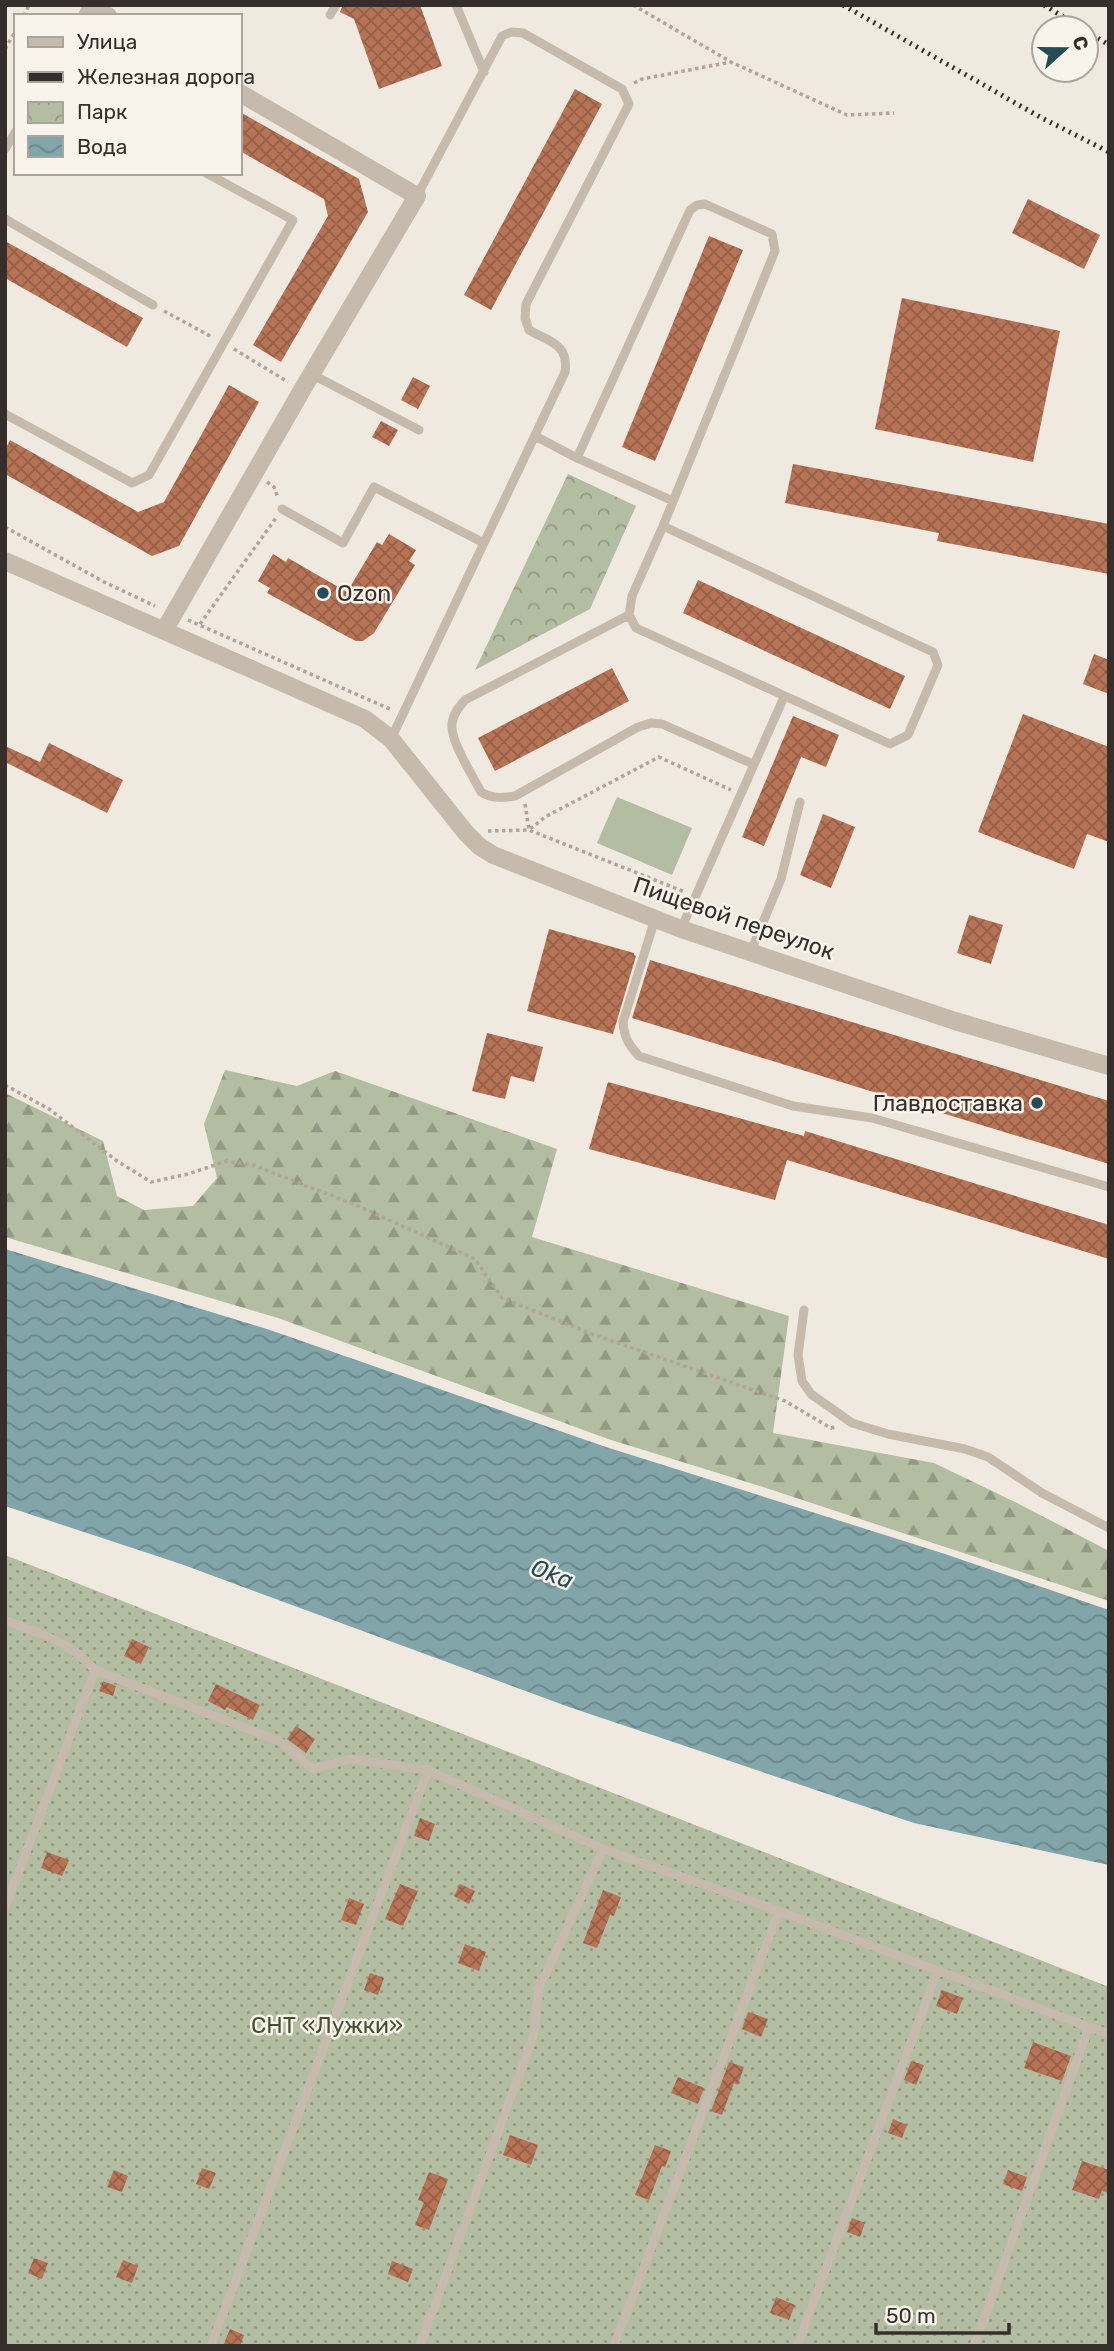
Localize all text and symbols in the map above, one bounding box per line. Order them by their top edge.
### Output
legend [14,14,242,175]
north arrow [1030,14,1100,84]
text: Улица [77,29,137,54]
text: С [1067,33,1094,53]
text: Железная дорога [77,64,255,89]
text: Парк [77,99,127,124]
text: Вода [77,134,127,159]
place label: Ozon [337,579,391,607]
marker: Ozon [315,585,331,601]
street label: Пищевой переулок [630,870,838,966]
place label: Главдоставка [873,1089,1023,1117]
marker: Главдоставка [1029,1095,1045,1111]
water label: Oka [527,1553,577,1595]
park label: СНТ «Лужки» [251,2011,403,2039]
scale bar [876,2292,1009,2336]
text: 50 m [886,2303,936,2328]

